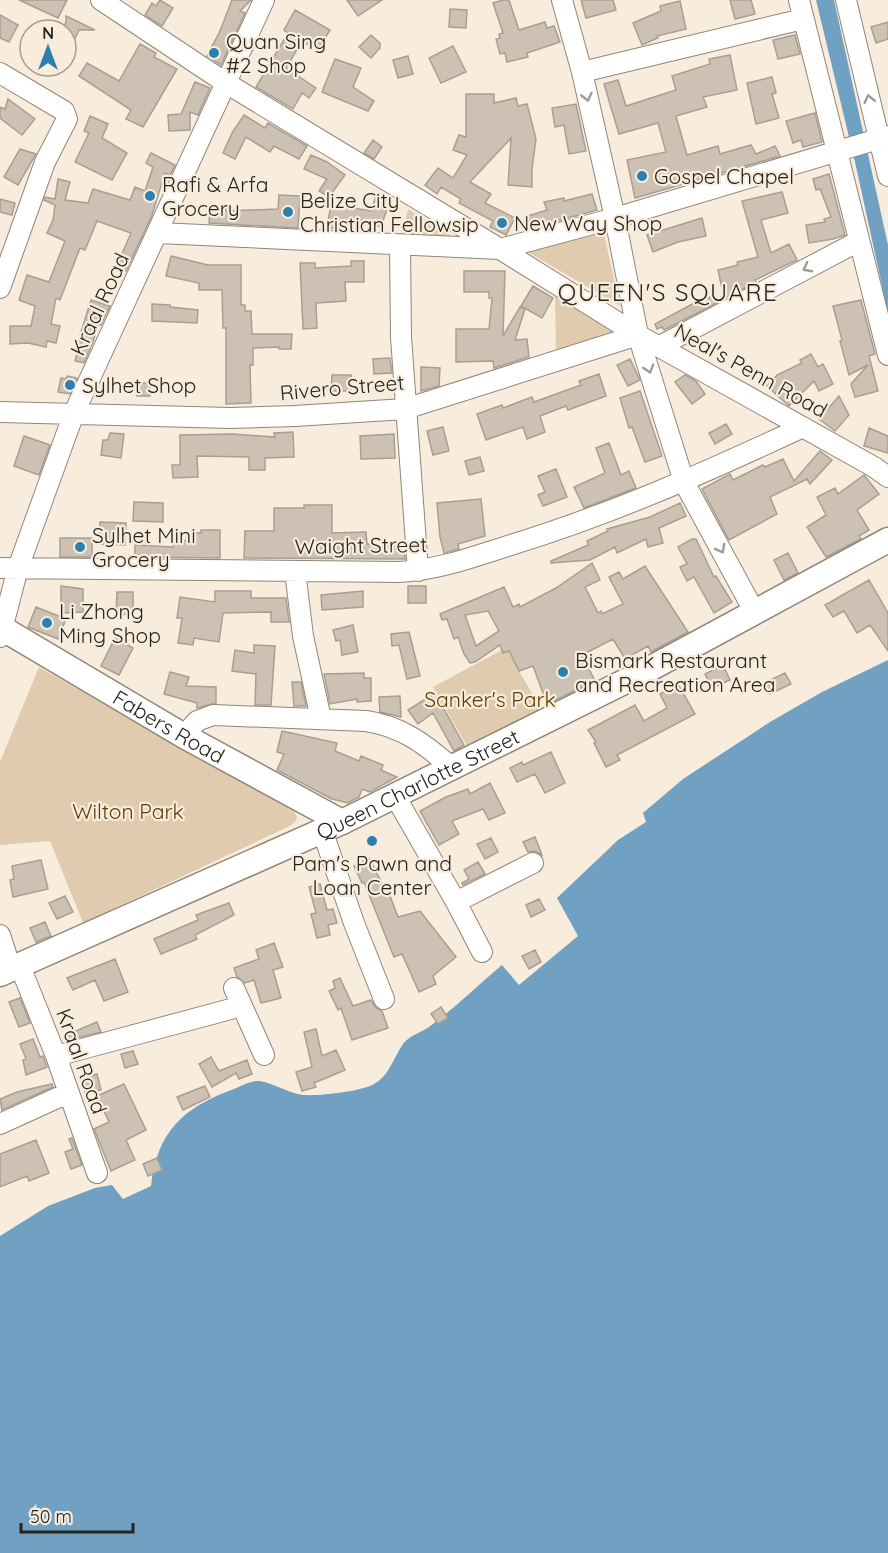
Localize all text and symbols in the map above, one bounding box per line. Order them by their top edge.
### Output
north arrow [18,18,78,78]
text: N [42,23,54,43]
place label: Quan Sing #2 Shop [226,28,326,78]
marker: Quan Sing #2 Shop [207,46,221,60]
one-way arrow [580,92,593,102]
one-way arrow [864,94,877,104]
place label: Gospel Chapel [654,163,794,189]
marker: Gospel Chapel [635,169,649,183]
place label: Rafi & Arfa Grocery [162,171,269,221]
place label: Belize City Christian Fellowsip [300,187,479,237]
marker: Rafi & Arfa Grocery [143,189,157,203]
marker: Belize City Christian Fellowsip [281,205,295,219]
place label: New Way Shop [514,210,662,236]
marker: New Way Shop [495,216,509,230]
street label: Kraal Road [64,249,134,359]
one-way arrow [803,261,814,272]
district label: QUEEN'S SQUARE [558,277,778,307]
street label: Neal's Penn Road [670,317,832,423]
one-way arrow [642,363,654,374]
street label: Rivero Street [279,369,405,405]
place label: Sylhet Shop [82,372,196,398]
marker: Sylhet Shop [63,378,77,392]
place label: Sylhet Mini Grocery [92,522,196,572]
street label: Waight Street [294,531,428,559]
marker: Sylhet Mini Grocery [73,540,87,554]
one-way arrow [714,543,725,554]
place label: Li Zhong Ming Shop [59,598,161,648]
marker: Li Zhong Ming Shop [40,616,54,630]
place label: Bismark Restaurant and Recreation Area [575,647,775,697]
marker: Bismark Restaurant and Recreation Area [556,665,570,679]
street label: Fabers Road [108,684,229,769]
park label: Sanker's Park [424,686,556,712]
street label: Queen Charlotte Street [312,723,523,845]
park label: Wilton Park [72,798,184,824]
marker: Pam's Pawn and Loan Center [365,834,379,848]
place label: Pam's Pawn and Loan Center [292,850,452,900]
street label: Kraal Road [51,1005,113,1117]
scale bar [21,1496,134,1534]
text: 50 m [30,1505,72,1528]

